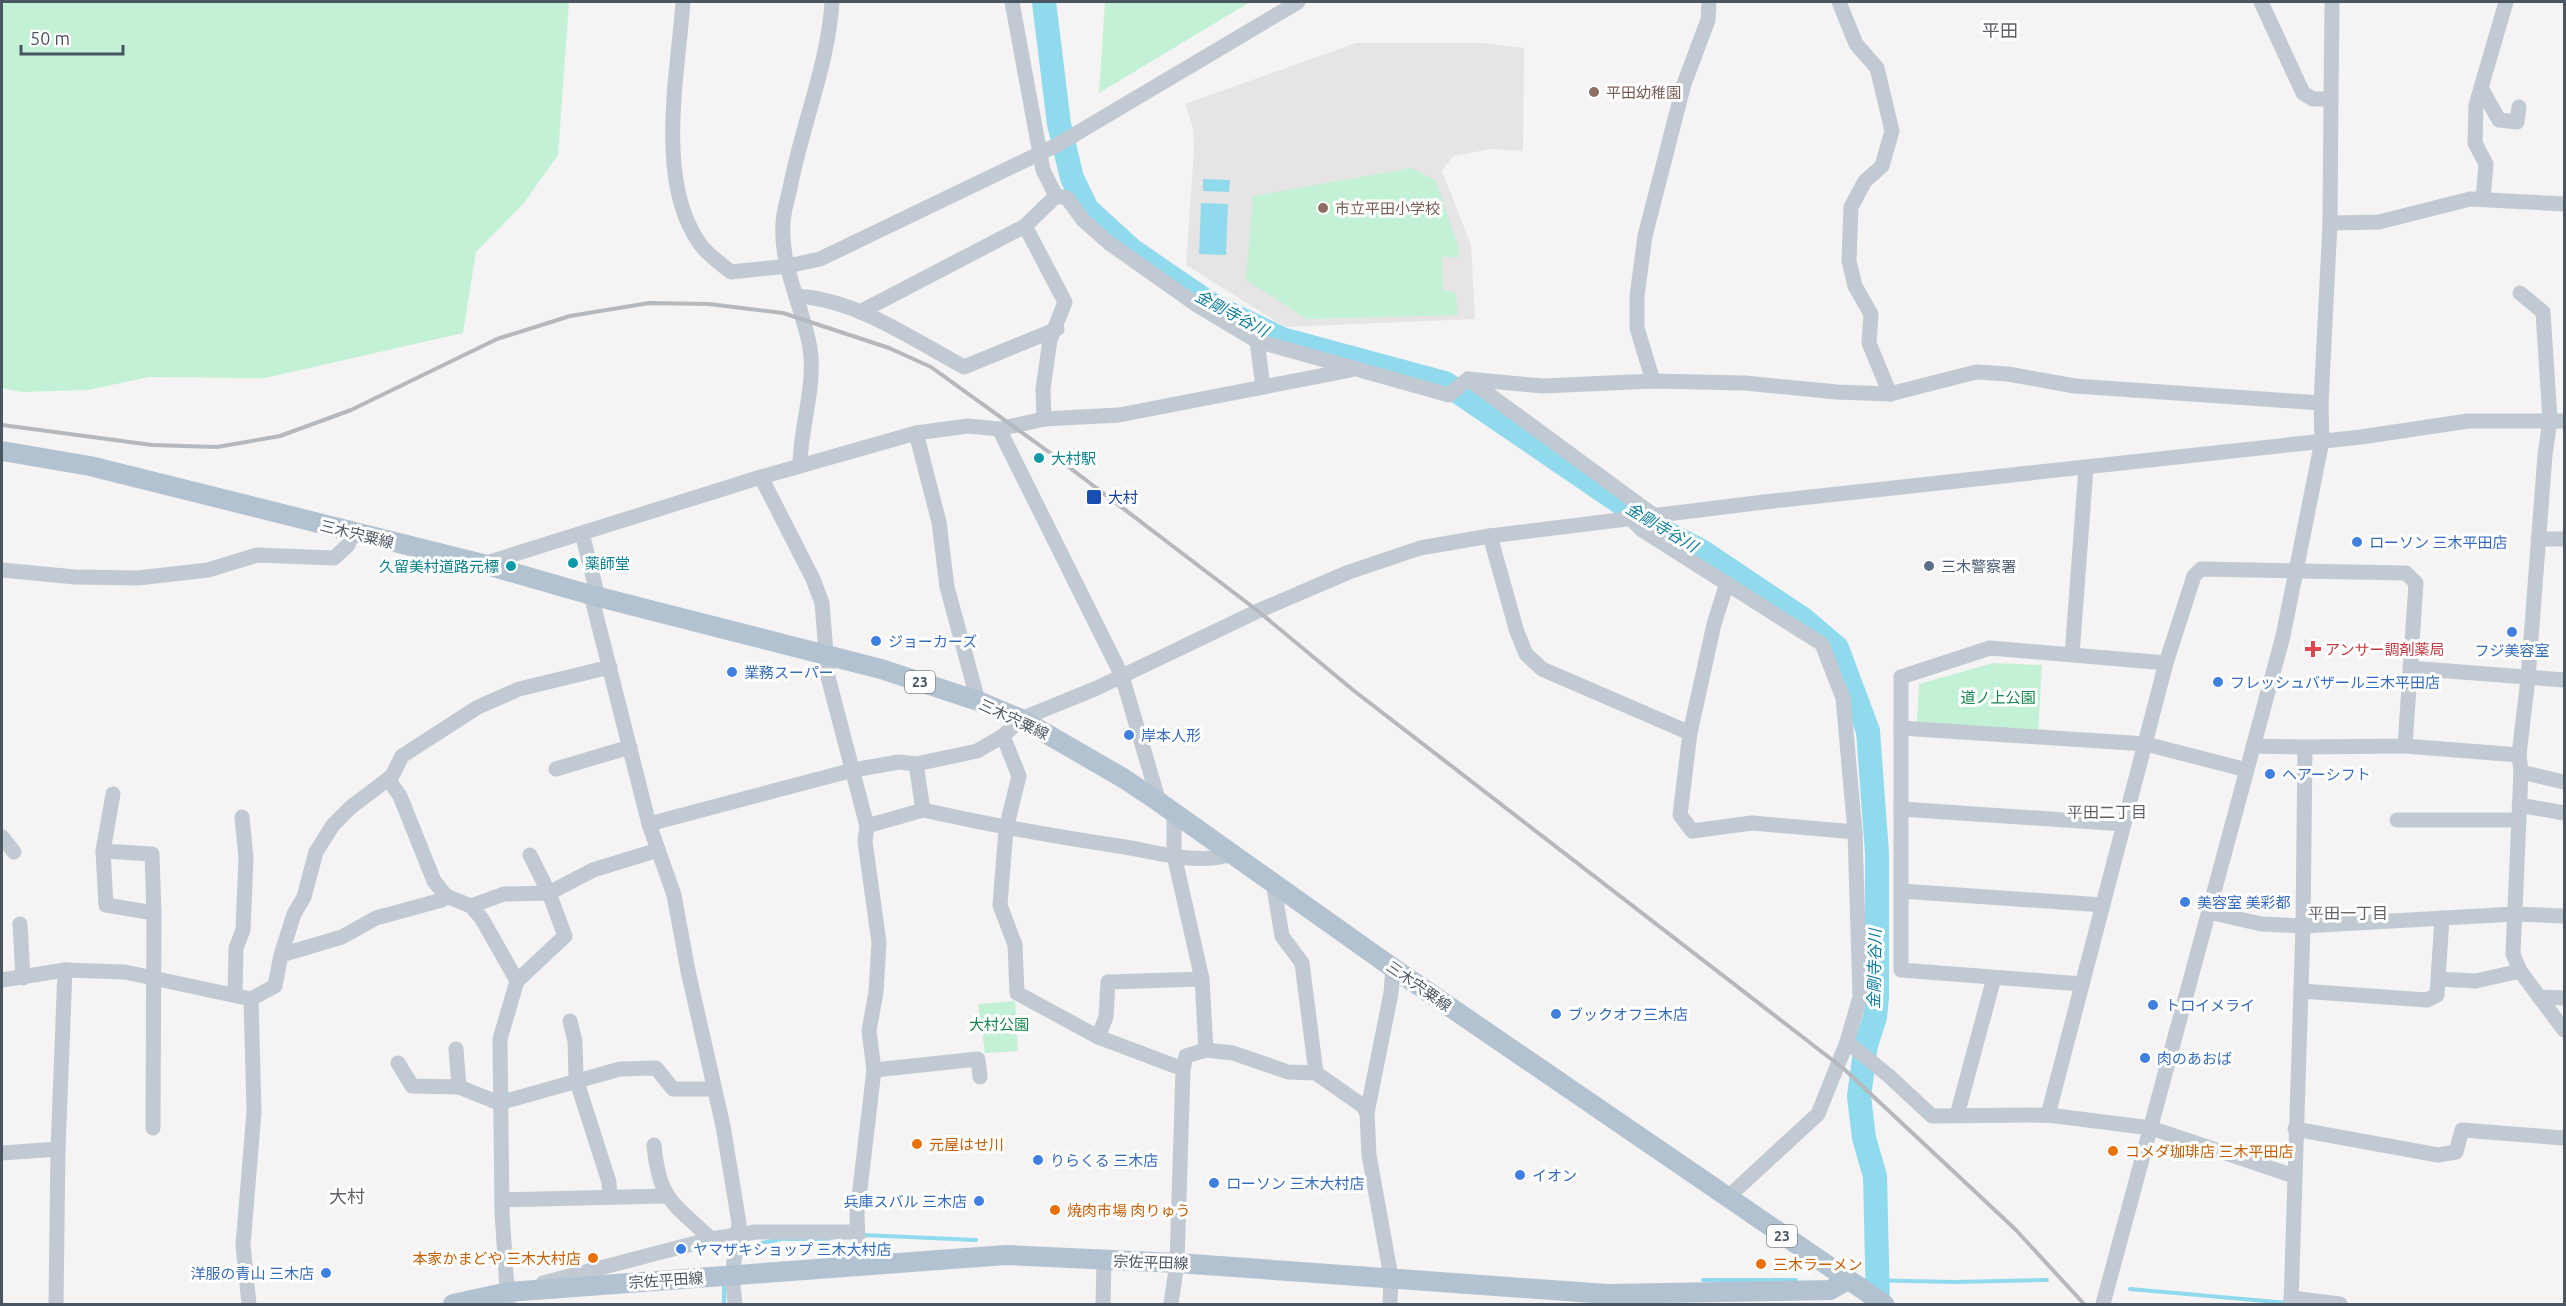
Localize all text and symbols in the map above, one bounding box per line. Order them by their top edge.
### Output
scale bar [21,18,123,56]
district label: 平田 [1982,20,2018,40]
text: 50 m [30,28,70,48]
place label: 平田幼稚園 [1606,84,1681,101]
marker: 平田幼稚園 [1587,85,1601,99]
place label: 市立平田小学校 [1335,200,1440,217]
marker: 市立平田小学校 [1316,201,1330,215]
water label: 金剛寺谷川 [1192,286,1273,341]
place label: 大村駅 [1051,450,1096,467]
marker: 大村駅 [1032,451,1046,465]
marker: 大村 [1085,488,1103,506]
place label: 大村 [1108,489,1138,506]
water label: 金剛寺谷川 [1623,499,1703,556]
street label: 三木宍粟線 [319,517,395,551]
place label: ローソン 三木平田店 [2369,534,2507,551]
marker: ローソン 三木平田店 [2350,535,2364,549]
place label: 薬師堂 [585,555,630,572]
marker: 薬師堂 [566,556,580,570]
place label: 久留美村道路元標 [379,558,499,575]
place label: 三木警察署 [1941,558,2016,575]
marker: 久留美村道路元標 [504,559,518,573]
marker: 三木警察署 [1922,559,1936,573]
marker: フジ美容室 [2505,625,2519,639]
place label: ジョーカーズ [888,633,977,650]
marker: ジョーカーズ [869,634,883,648]
place label: アンサー調剤薬局 [2325,641,2444,658]
marker: アンサー調剤薬局 [2306,642,2320,656]
place label: フジ美容室 [2474,642,2550,659]
place label: 業務スーパー [744,664,834,681]
marker: 業務スーパー [725,665,739,679]
road number: 23 [905,671,935,693]
place label: フレッシュバザール三木平田店 [2230,674,2440,691]
marker: フレッシュバザール三木平田店 [2211,675,2225,689]
park label: 道ノ上公園 [1960,689,2036,706]
street label: 三木宍粟線 [976,695,1052,743]
place label: 岸本人形 [1141,727,1201,744]
marker: 岸本人形 [1122,728,1136,742]
place label: ヘアーシフト [2282,766,2371,783]
marker: ヘアーシフト [2263,767,2277,781]
district label: 平田二丁目 [2067,803,2147,821]
place label: 美容室 美彩都 [2197,894,2290,911]
marker: 美容室 美彩都 [2178,895,2192,909]
district label: 平田一丁目 [2308,904,2388,922]
water label: 金剛寺谷川 [1864,927,1884,1009]
street label: 三木宍粟線 [1383,958,1455,1014]
place label: トロイメライ [2165,997,2255,1014]
marker: トロイメライ [2146,998,2160,1012]
place label: ブックオフ三木店 [1568,1006,1688,1023]
marker: ブックオフ三木店 [1549,1007,1563,1021]
park label: 大村公園 [969,1016,1029,1033]
place label: 肉のあおば [2157,1050,2232,1067]
marker: 肉のあおば [2138,1051,2152,1065]
place label: 元屋はせ川 [929,1136,1004,1153]
marker: 元屋はせ川 [910,1137,924,1151]
place label: コメダ珈琲店 三木平田店 [2125,1143,2293,1160]
marker: コメダ珈琲店 三木平田店 [2106,1144,2120,1158]
place label: りらくる 三木店 [1050,1152,1158,1169]
marker: りらくる 三木店 [1031,1153,1045,1167]
place label: イオン [1532,1167,1577,1184]
marker: イオン [1513,1168,1527,1182]
place label: ローソン 三木大村店 [1226,1175,1364,1192]
marker: ローソン 三木大村店 [1207,1176,1221,1190]
district label: 大村 [329,1186,365,1206]
place label: 兵庫スバル 三木店 [844,1193,967,1210]
marker: 兵庫スバル 三木店 [972,1194,986,1208]
place label: 焼肉市場 肉りゅう [1067,1202,1190,1219]
marker: 焼肉市場 肉りゅう [1048,1203,1062,1217]
road number: 23 [1767,1225,1797,1247]
place label: ヤマザキショップ 三木大村店 [693,1241,891,1258]
marker: ヤマザキショップ 三木大村店 [674,1242,688,1256]
place label: 本家かまどや 三木大村店 [413,1250,581,1267]
marker: 本家かまどや 三木大村店 [586,1251,600,1265]
street label: 宗佐平田線 [1113,1252,1189,1272]
place label: 三木ラーメン [1773,1256,1862,1273]
marker: 三木ラーメン [1754,1257,1768,1271]
place label: 洋服の青山 三木店 [191,1265,314,1282]
marker: 洋服の青山 三木店 [319,1266,333,1280]
street label: 宗佐平田線 [628,1269,704,1291]

